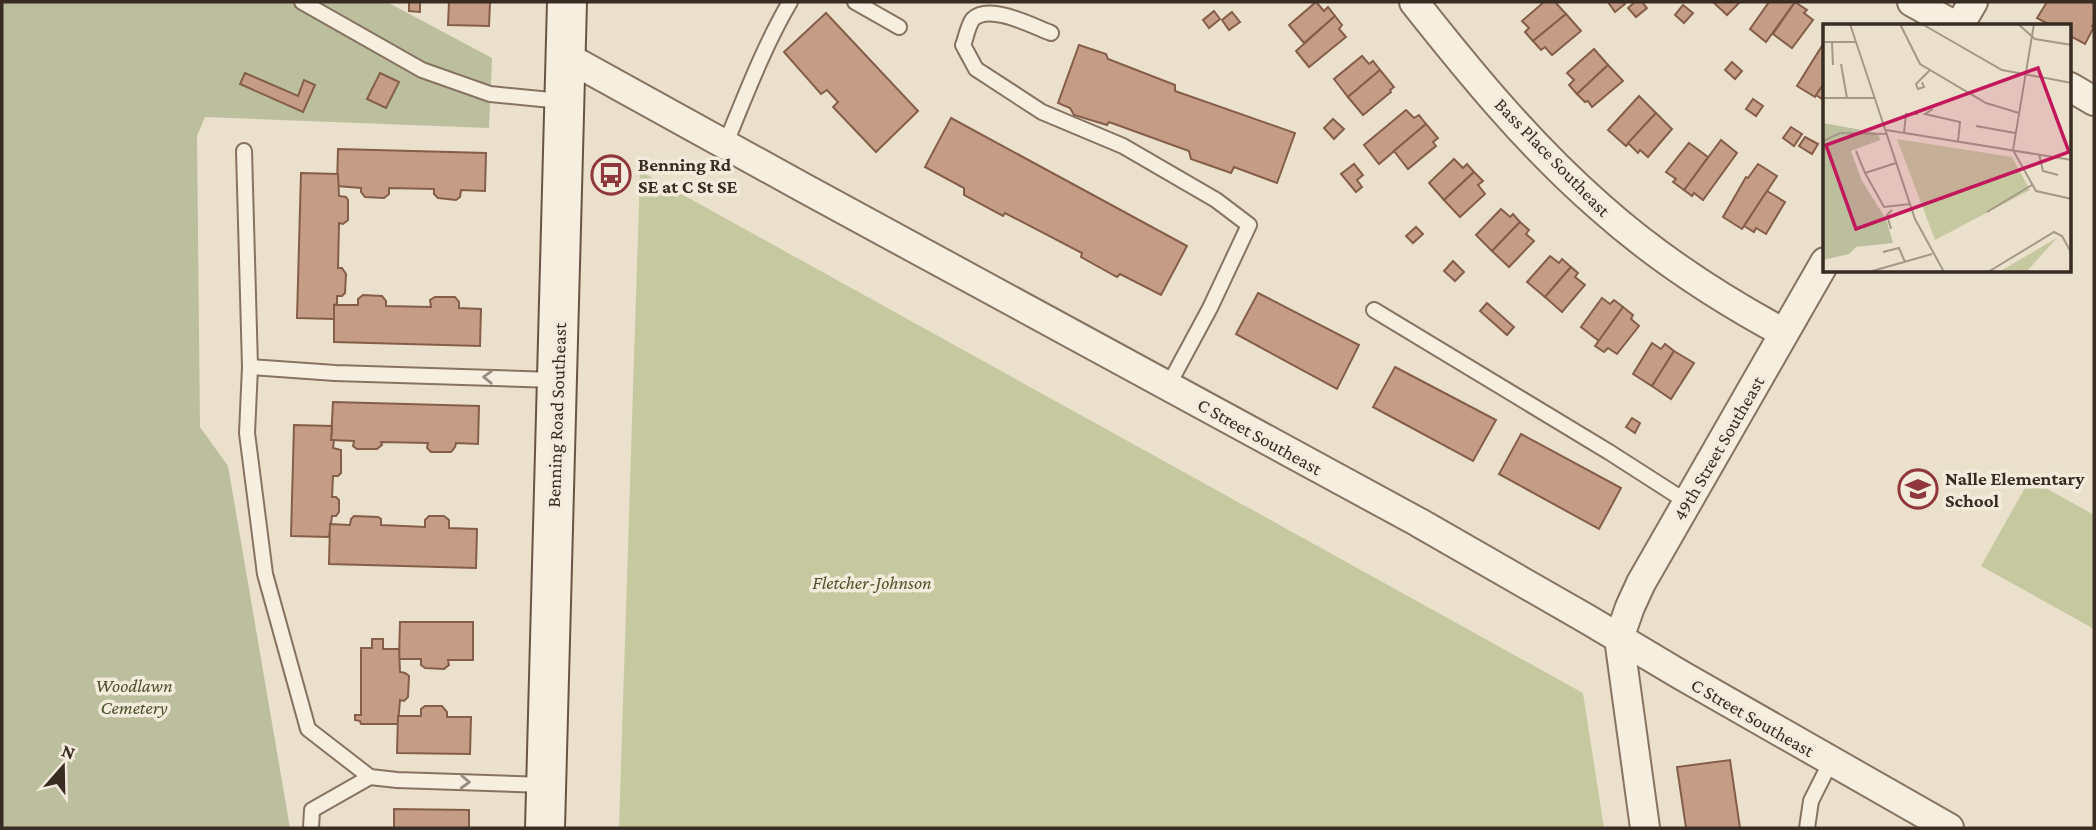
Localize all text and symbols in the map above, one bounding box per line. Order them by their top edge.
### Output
inset map [1823,24,2072,273]
street label: Bass Place Southeast [1491,94,1615,221]
bus stop icon: Benning Rd SE at C St SE [590,154,632,196]
place label: Benning Rd SE at C St SE [638,154,737,197]
street label: Benning Road Southeast [543,322,570,508]
one-way arrow [483,370,494,385]
street label: 49th Street Southeast [1669,372,1769,524]
street label: C Street Southeast [1194,394,1326,480]
school or university icon: Nalle Elementary School [1897,468,1939,510]
place label: Nalle Elementary School [1945,468,2085,511]
park label: Fletcher-Johnson [812,572,932,593]
street label: C Street Southeast [1687,674,1819,762]
park label: Woodlawn Cemetery [95,675,173,718]
north arrow [28,732,98,802]
text: N [59,739,78,764]
one-way arrow [460,775,471,790]

